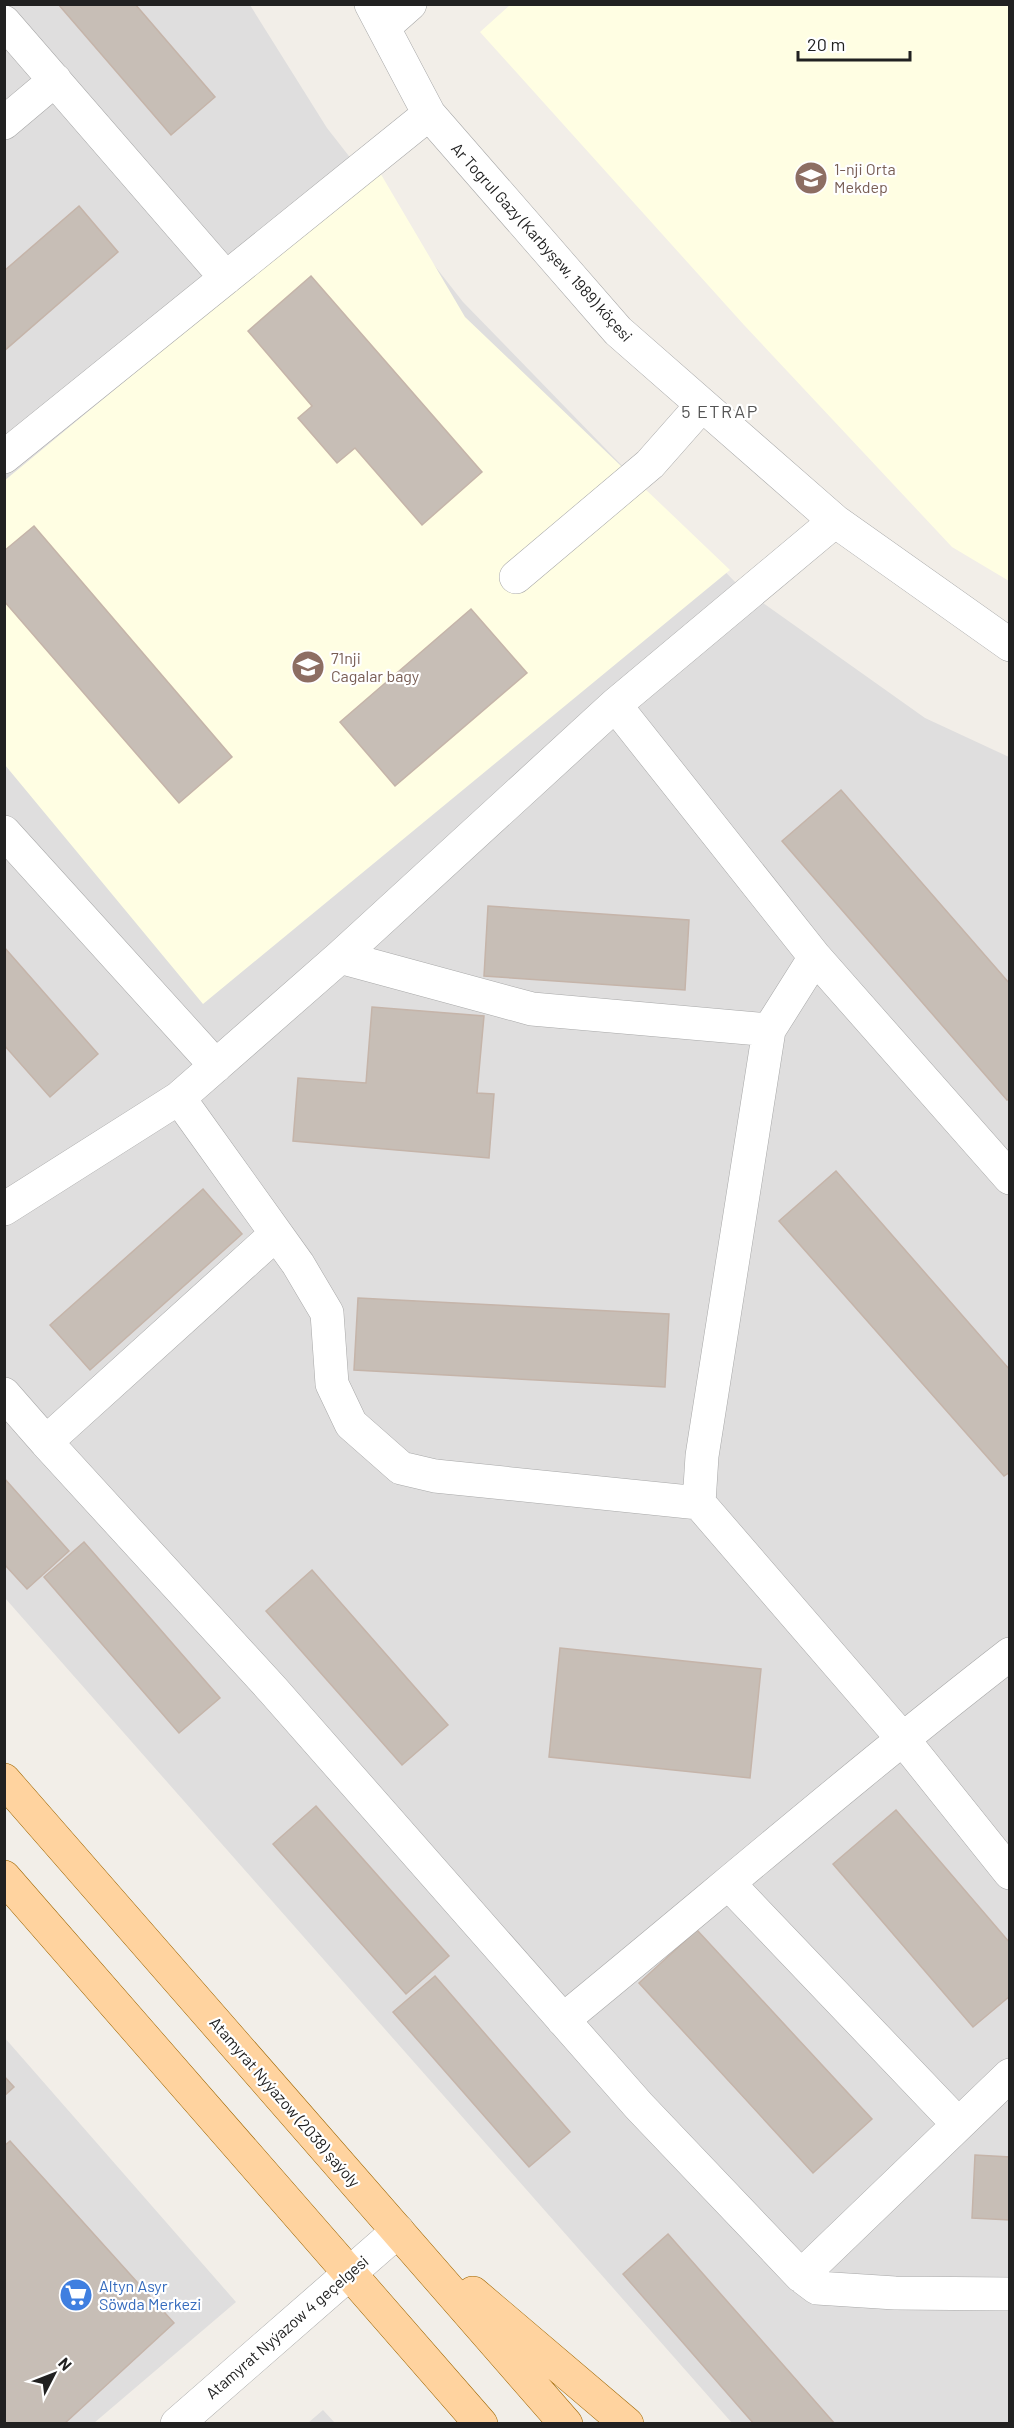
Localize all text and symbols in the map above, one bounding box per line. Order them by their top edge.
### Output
scale bar [798,24,910,62]
text: 20 m [807,33,845,55]
street label: Ar Togrul Gazy (Karbyşew, 1989) köçesi [448,138,637,345]
place label: 1-nji Orta Mekdep [834,159,896,196]
school or university icon: 1-nji Orta Mekdep [793,160,829,196]
district label: 5 ETRAP [681,400,759,422]
place label: 71nji Cagalar bagy [331,648,420,685]
school or university icon: 71nji Cagalar bagy [290,649,326,685]
street label: Atamyrat Nyýazow (2038) şaýoly [206,2013,365,2191]
street label: Atamyrat Nyýazow 4 geçelgesi [202,2251,372,2402]
place label: Altyn Asyr Söwda Merkezi [99,2276,201,2313]
supermarket icon: Altyn Asyr Söwda Merkezi [58,2277,94,2313]
north arrow [24,2344,84,2404]
text: N [55,2353,76,2374]

